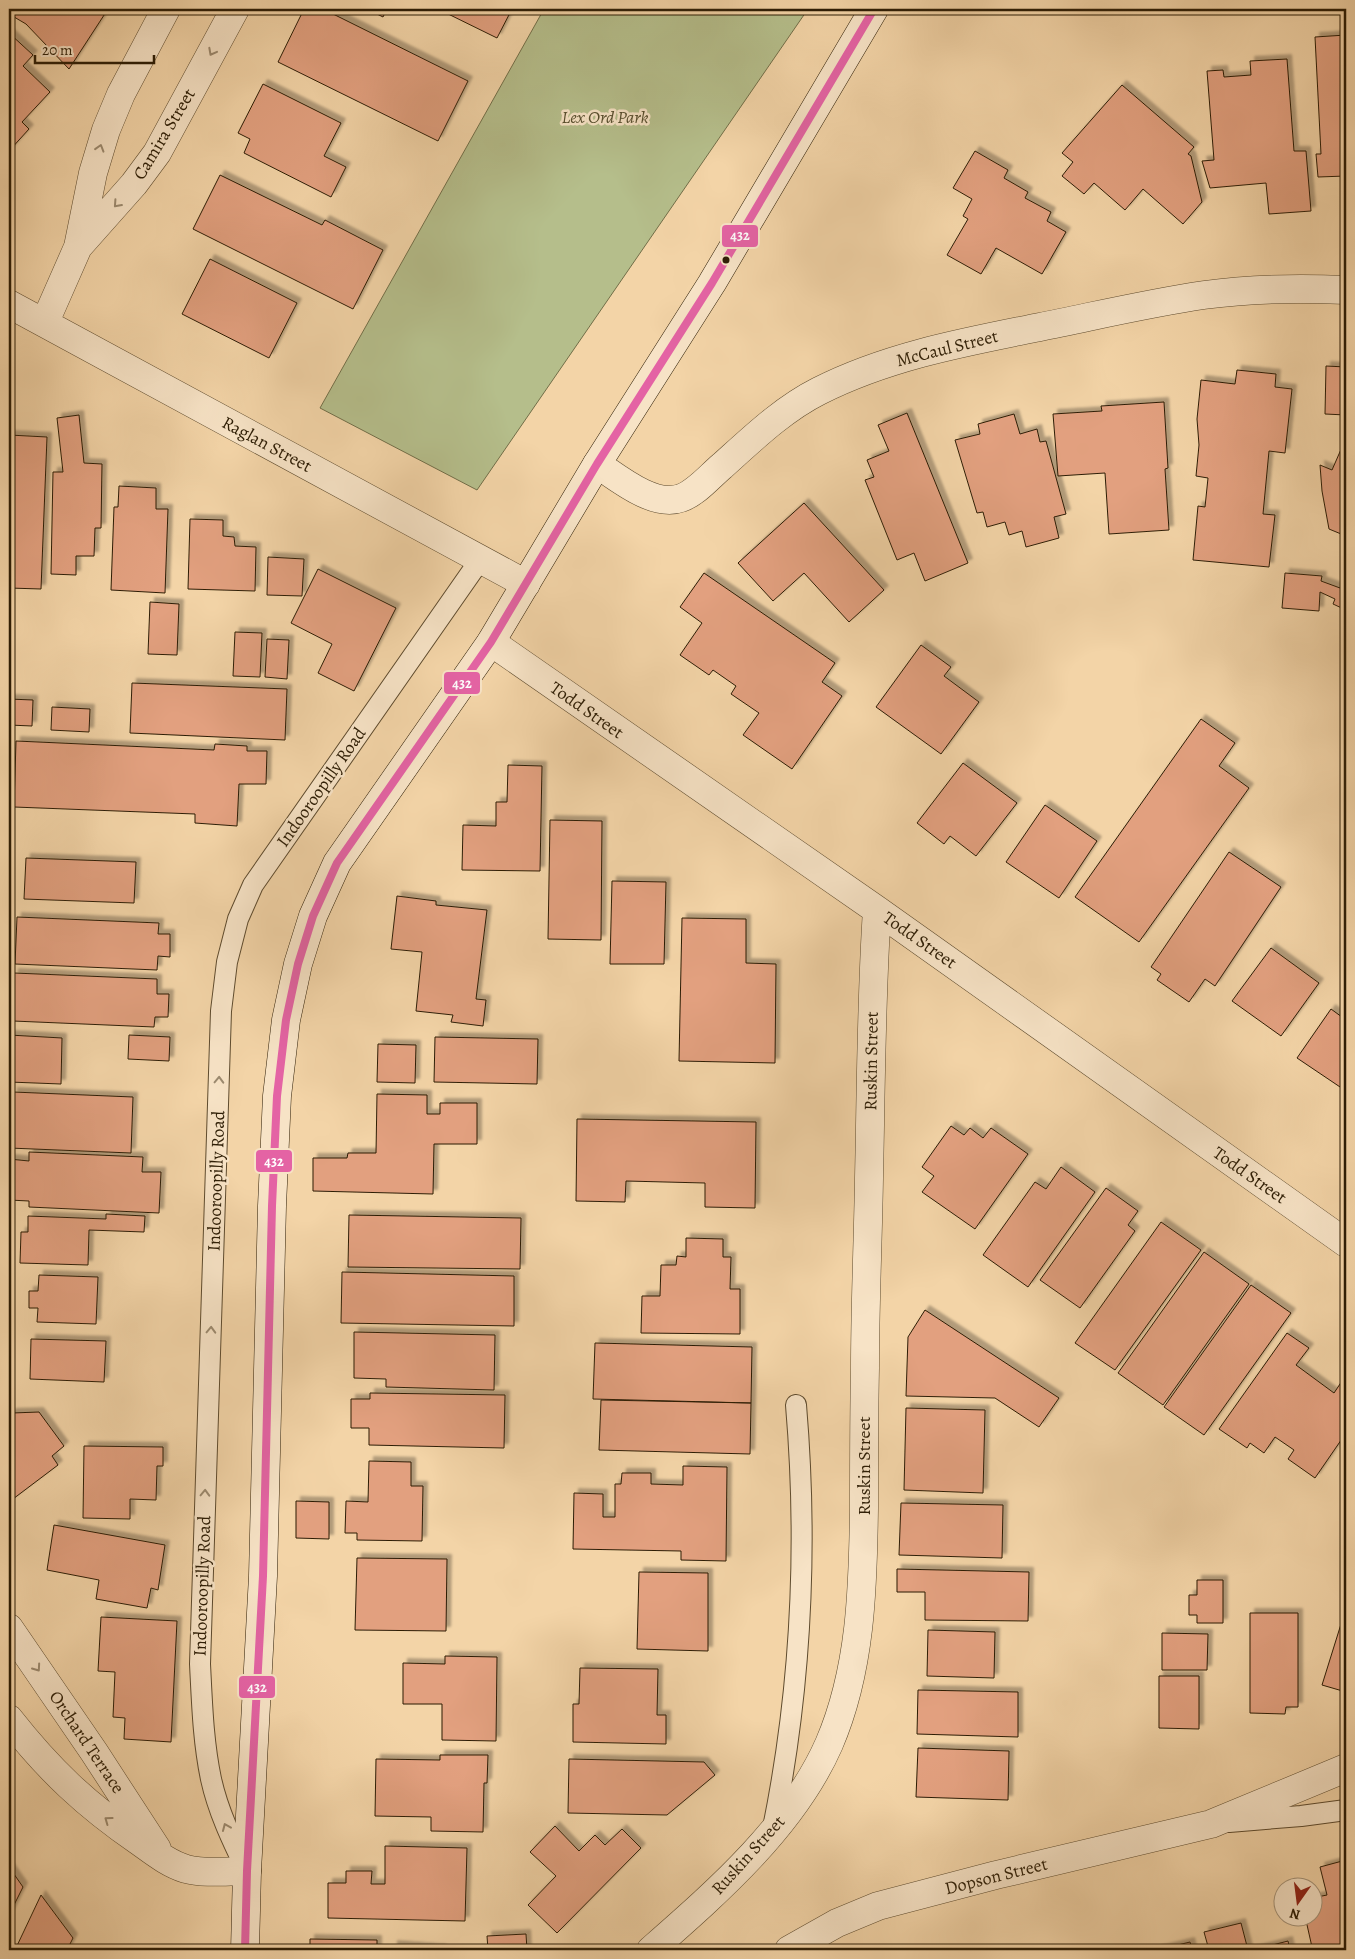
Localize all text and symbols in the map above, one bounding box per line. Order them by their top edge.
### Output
scale bar [35,32,154,64]
text: 20 m [42,40,73,60]
one-way arrow [208,46,218,55]
street label: Camira Street [127,84,201,184]
park label: Lex Ord Park [561,105,649,129]
one-way arrow [94,145,104,153]
one-way arrow [113,198,122,207]
line badge: 432 [721,224,759,248]
text: 432 [730,226,750,245]
unlabelled marker [721,255,731,265]
street label: McCaul Street [894,324,1000,372]
street label: Raglan Street [218,410,316,478]
line badge: 432 [443,671,481,695]
text: 432 [452,674,472,693]
street label: Todd Street [545,676,629,744]
street label: Indooroopilly Road [271,722,371,852]
street label: Todd Street [878,906,962,974]
street label: Ruskin Street [858,1011,884,1111]
one-way arrow [214,1076,224,1084]
street label: Indooroopilly Road [202,1110,230,1252]
street label: Todd Street [1208,1141,1292,1209]
line badge: 432 [255,1149,293,1173]
text: 432 [264,1152,284,1171]
one-way arrow [205,1326,216,1334]
street label: Ruskin Street [852,1416,876,1516]
one-way arrow [200,1488,211,1496]
street label: Indooroopilly Road [188,1515,216,1657]
one-way arrow [31,1662,40,1672]
line badge: 432 [238,1675,276,1699]
text: 432 [247,1678,267,1697]
street label: Orchard Terrace [44,1686,130,1798]
street label: Ruskin Street [706,1810,790,1900]
one-way arrow [104,1817,114,1826]
one-way arrow [222,1823,233,1832]
street label: Dopson Street [942,1852,1050,1900]
north arrow [1272,1876,1322,1926]
text: N [1288,1904,1302,1925]

